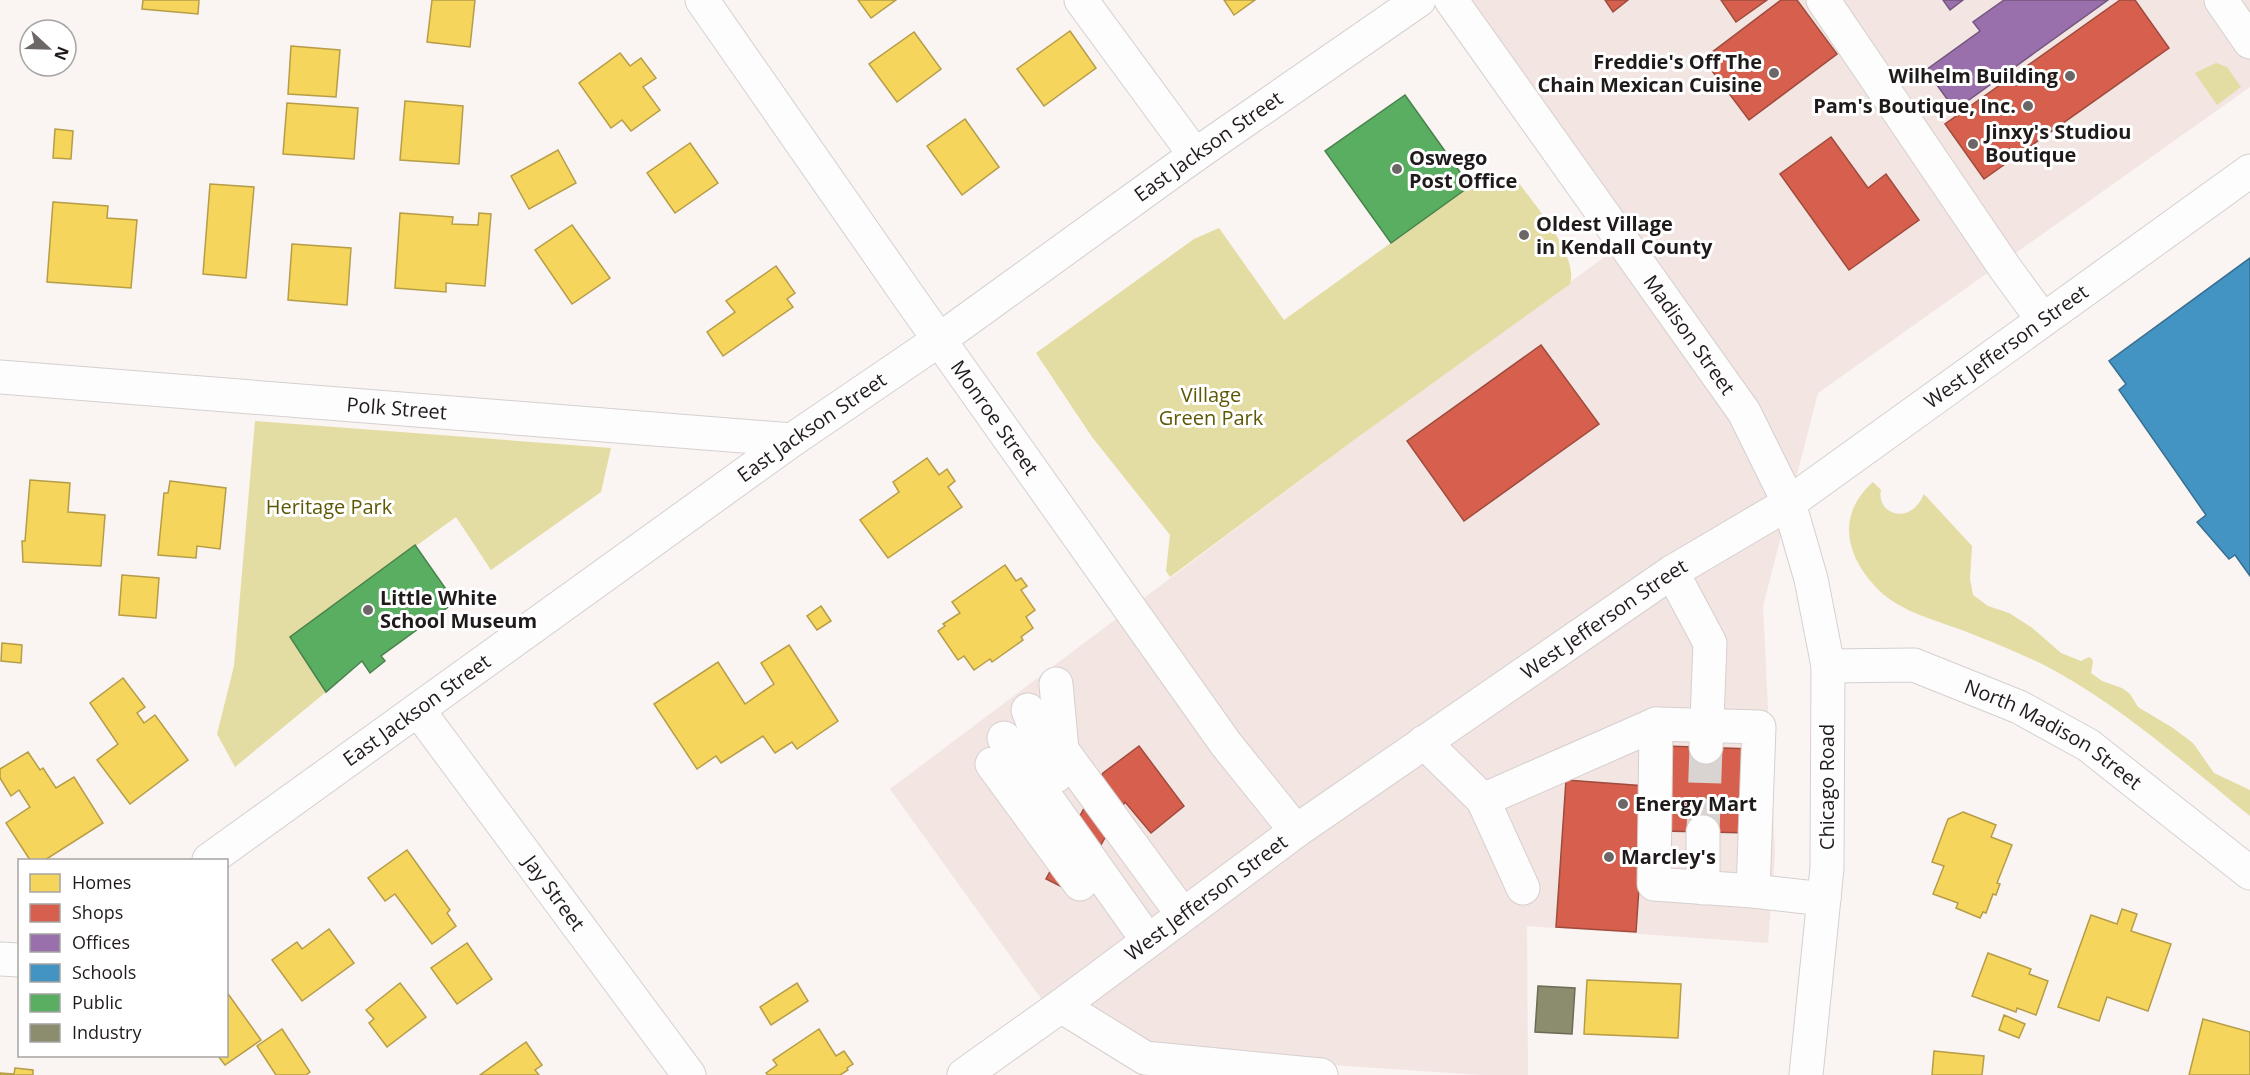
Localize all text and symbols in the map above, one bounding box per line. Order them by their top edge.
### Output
north arrow [18,18,78,78]
text: N [49,43,75,64]
place label: Freddie's Off The Chain Mexican Cuisine [1538,48,1762,98]
place label: Wilhelm Building [1889,62,2059,89]
marker: Freddie's Off The Chain Mexican Cuisine [1767,66,1781,80]
marker: Wilhelm Building [2063,69,2077,83]
street label: East Jackson Street [1128,85,1288,208]
place label: Pam's Boutique, Inc. [1813,92,2016,119]
marker: Pam's Boutique, Inc. [2021,99,2035,113]
place label: Jinxy's Studiou Boutique [1983,118,2131,168]
marker: Jinxy's Studiou Boutique [1966,137,1980,151]
place label: Oswego Post Office [1409,144,1517,194]
marker: Oswego Post Office [1390,162,1404,176]
place label: Oldest Village in Kendall County [1536,210,1713,260]
marker: Oldest Village in Kendall County [1517,228,1531,242]
street label: Madison Street [1638,269,1742,400]
street label: West Jefferson Street [1918,278,2093,414]
street label: Monroe Street [945,355,1045,480]
street label: East Jackson Street [732,366,891,488]
park label: Village Green Park [1159,381,1264,431]
street label: Polk Street [345,391,448,426]
park label: Heritage Park [266,493,393,520]
street label: West Jefferson Street [1515,552,1692,685]
place label: Little White School Museum [380,584,537,634]
marker: Little White School Museum [361,603,375,617]
street label: East Jackson Street [337,648,496,772]
street label: North Madison Street [1961,673,2147,795]
street label: Chicago Road [1813,724,1840,850]
place label: Energy Mart [1635,790,1757,817]
marker: Energy Mart [1616,797,1630,811]
street label: West Jefferson Street [1119,828,1293,967]
place label: Marcley's [1621,843,1716,870]
street label: Jay Street [516,848,591,936]
marker: Marcley's [1602,850,1616,864]
legend [18,859,228,1057]
text: Homes [72,870,131,894]
text: Shops [72,900,123,924]
text: Offices [72,930,130,954]
text: Schools [72,960,136,984]
text: Public [72,990,123,1014]
text: Industry [72,1020,142,1044]

